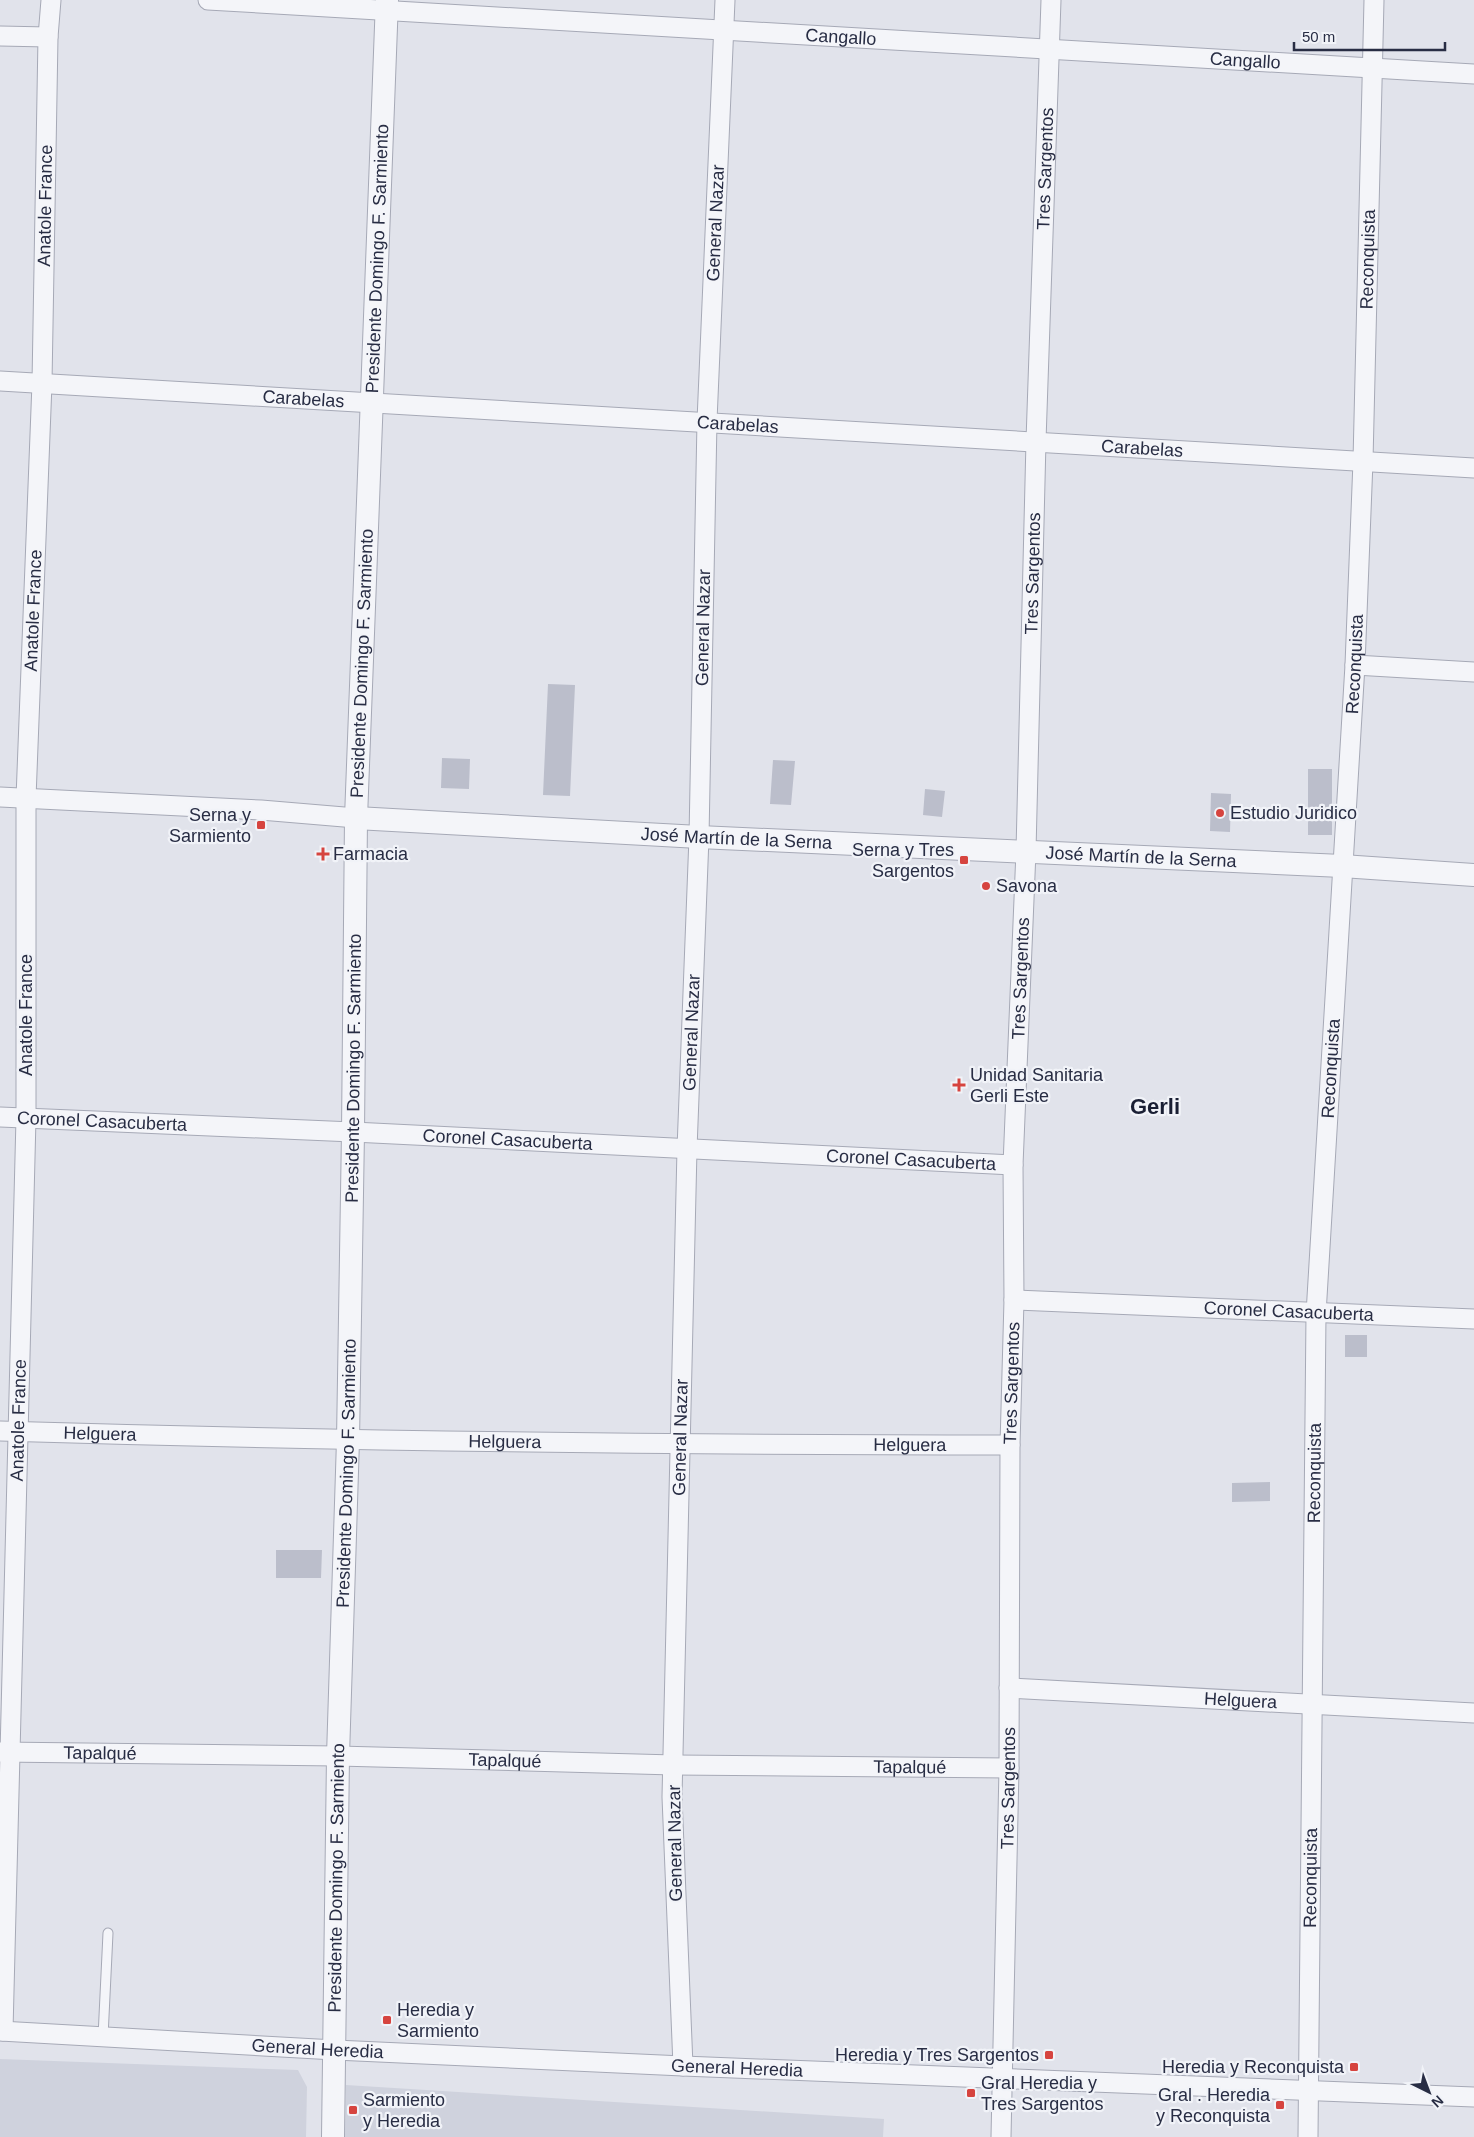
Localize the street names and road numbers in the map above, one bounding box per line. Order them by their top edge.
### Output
street label: Cangallo [805,25,877,49]
street label: Cangallo [1209,49,1281,73]
street label: Tres Sargentos [1033,107,1057,230]
street label: Presidente Domingo F. Sarmiento [362,124,392,394]
street label: Anatole France [34,144,56,267]
street label: General Nazar [703,164,728,282]
street label: Reconquista [1357,208,1379,310]
street label: Carabelas [262,387,345,411]
street label: Carabelas [696,412,779,437]
street label: Carabelas [1100,436,1184,461]
street label: Tres Sargentos [1021,512,1044,635]
street label: Presidente Domingo F. Sarmiento [347,528,377,798]
street label: Anatole France [21,549,46,672]
street label: General Nazar [692,569,714,686]
street label: Reconquista [1342,613,1367,715]
street label: José Martín de la Serna [640,824,833,853]
street label: José Martín de la Serna [1045,843,1238,871]
street label: Tres Sargentos [1008,917,1033,1040]
street label: Presidente Domingo F. Sarmiento [342,933,365,1203]
street label: Anatole France [16,954,36,1076]
street label: General Nazar [679,974,704,1091]
street label: Reconquista [1318,1017,1344,1119]
street label: Coronel Casacuberta [16,1108,188,1135]
street label: Coronel Casacuberta [422,1125,594,1154]
street label: Coronel Casacuberta [825,1146,997,1174]
street label: Coronel Casacuberta [1203,1298,1375,1325]
street label: Tres Sargentos [1000,1322,1023,1445]
street label: Presidente Domingo F. Sarmiento [333,1338,360,1608]
street label: Anatole France [7,1359,30,1482]
street label: General Nazar [669,1379,692,1496]
street label: Reconquista [1304,1422,1325,1523]
street label: Helguera [63,1423,138,1445]
street label: Helguera [468,1431,543,1452]
street label: Helguera [873,1435,947,1455]
street label: Helguera [1204,1689,1279,1712]
street label: Tres Sargentos [997,1727,1019,1850]
street label: Tapalqué [63,1743,137,1764]
street label: Presidente Domingo F. Sarmiento [325,1743,348,2013]
street label: Tapalqué [468,1749,542,1771]
street label: Tapalqué [873,1757,946,1777]
street label: General Nazar [664,1784,686,1902]
street label: Reconquista [1300,1827,1321,1928]
street label: General Heredia [251,2035,385,2062]
street label: General Heredia [671,2055,804,2081]

